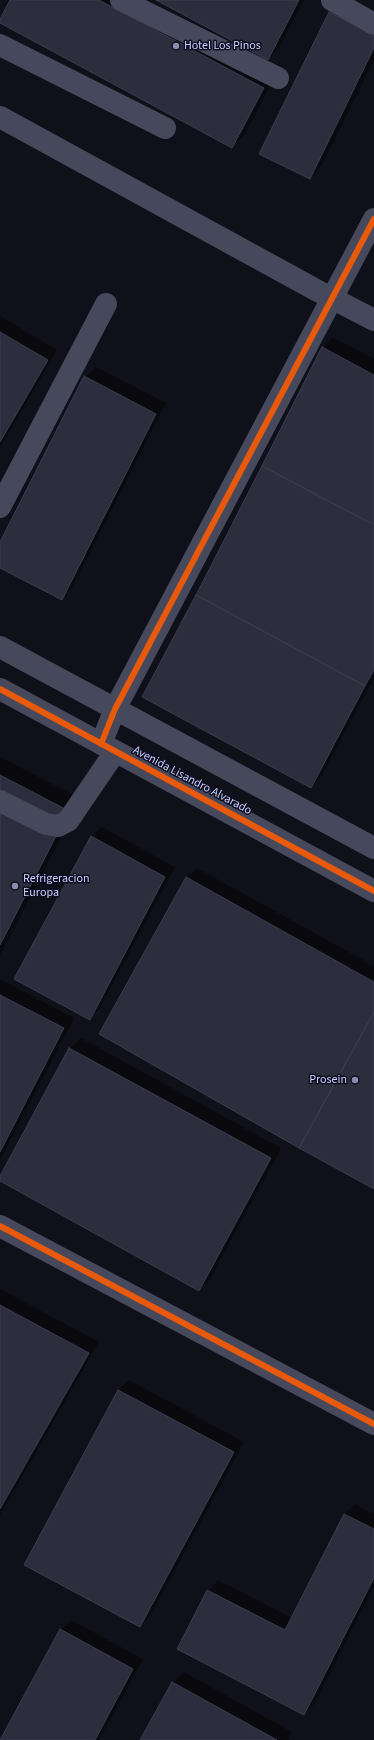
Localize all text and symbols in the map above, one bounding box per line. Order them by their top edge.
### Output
place label: Hotel Los Pinos [184,39,261,53]
marker: Hotel Los Pinos [171,41,181,51]
street label: Avenida Lisandro Alvarado [130,743,254,819]
place label: Refrigeracion Europa [23,872,90,900]
marker: Refrigeracion Europa [10,881,20,891]
place label: Prosein [309,1073,347,1087]
marker: Prosein [350,1075,360,1085]

